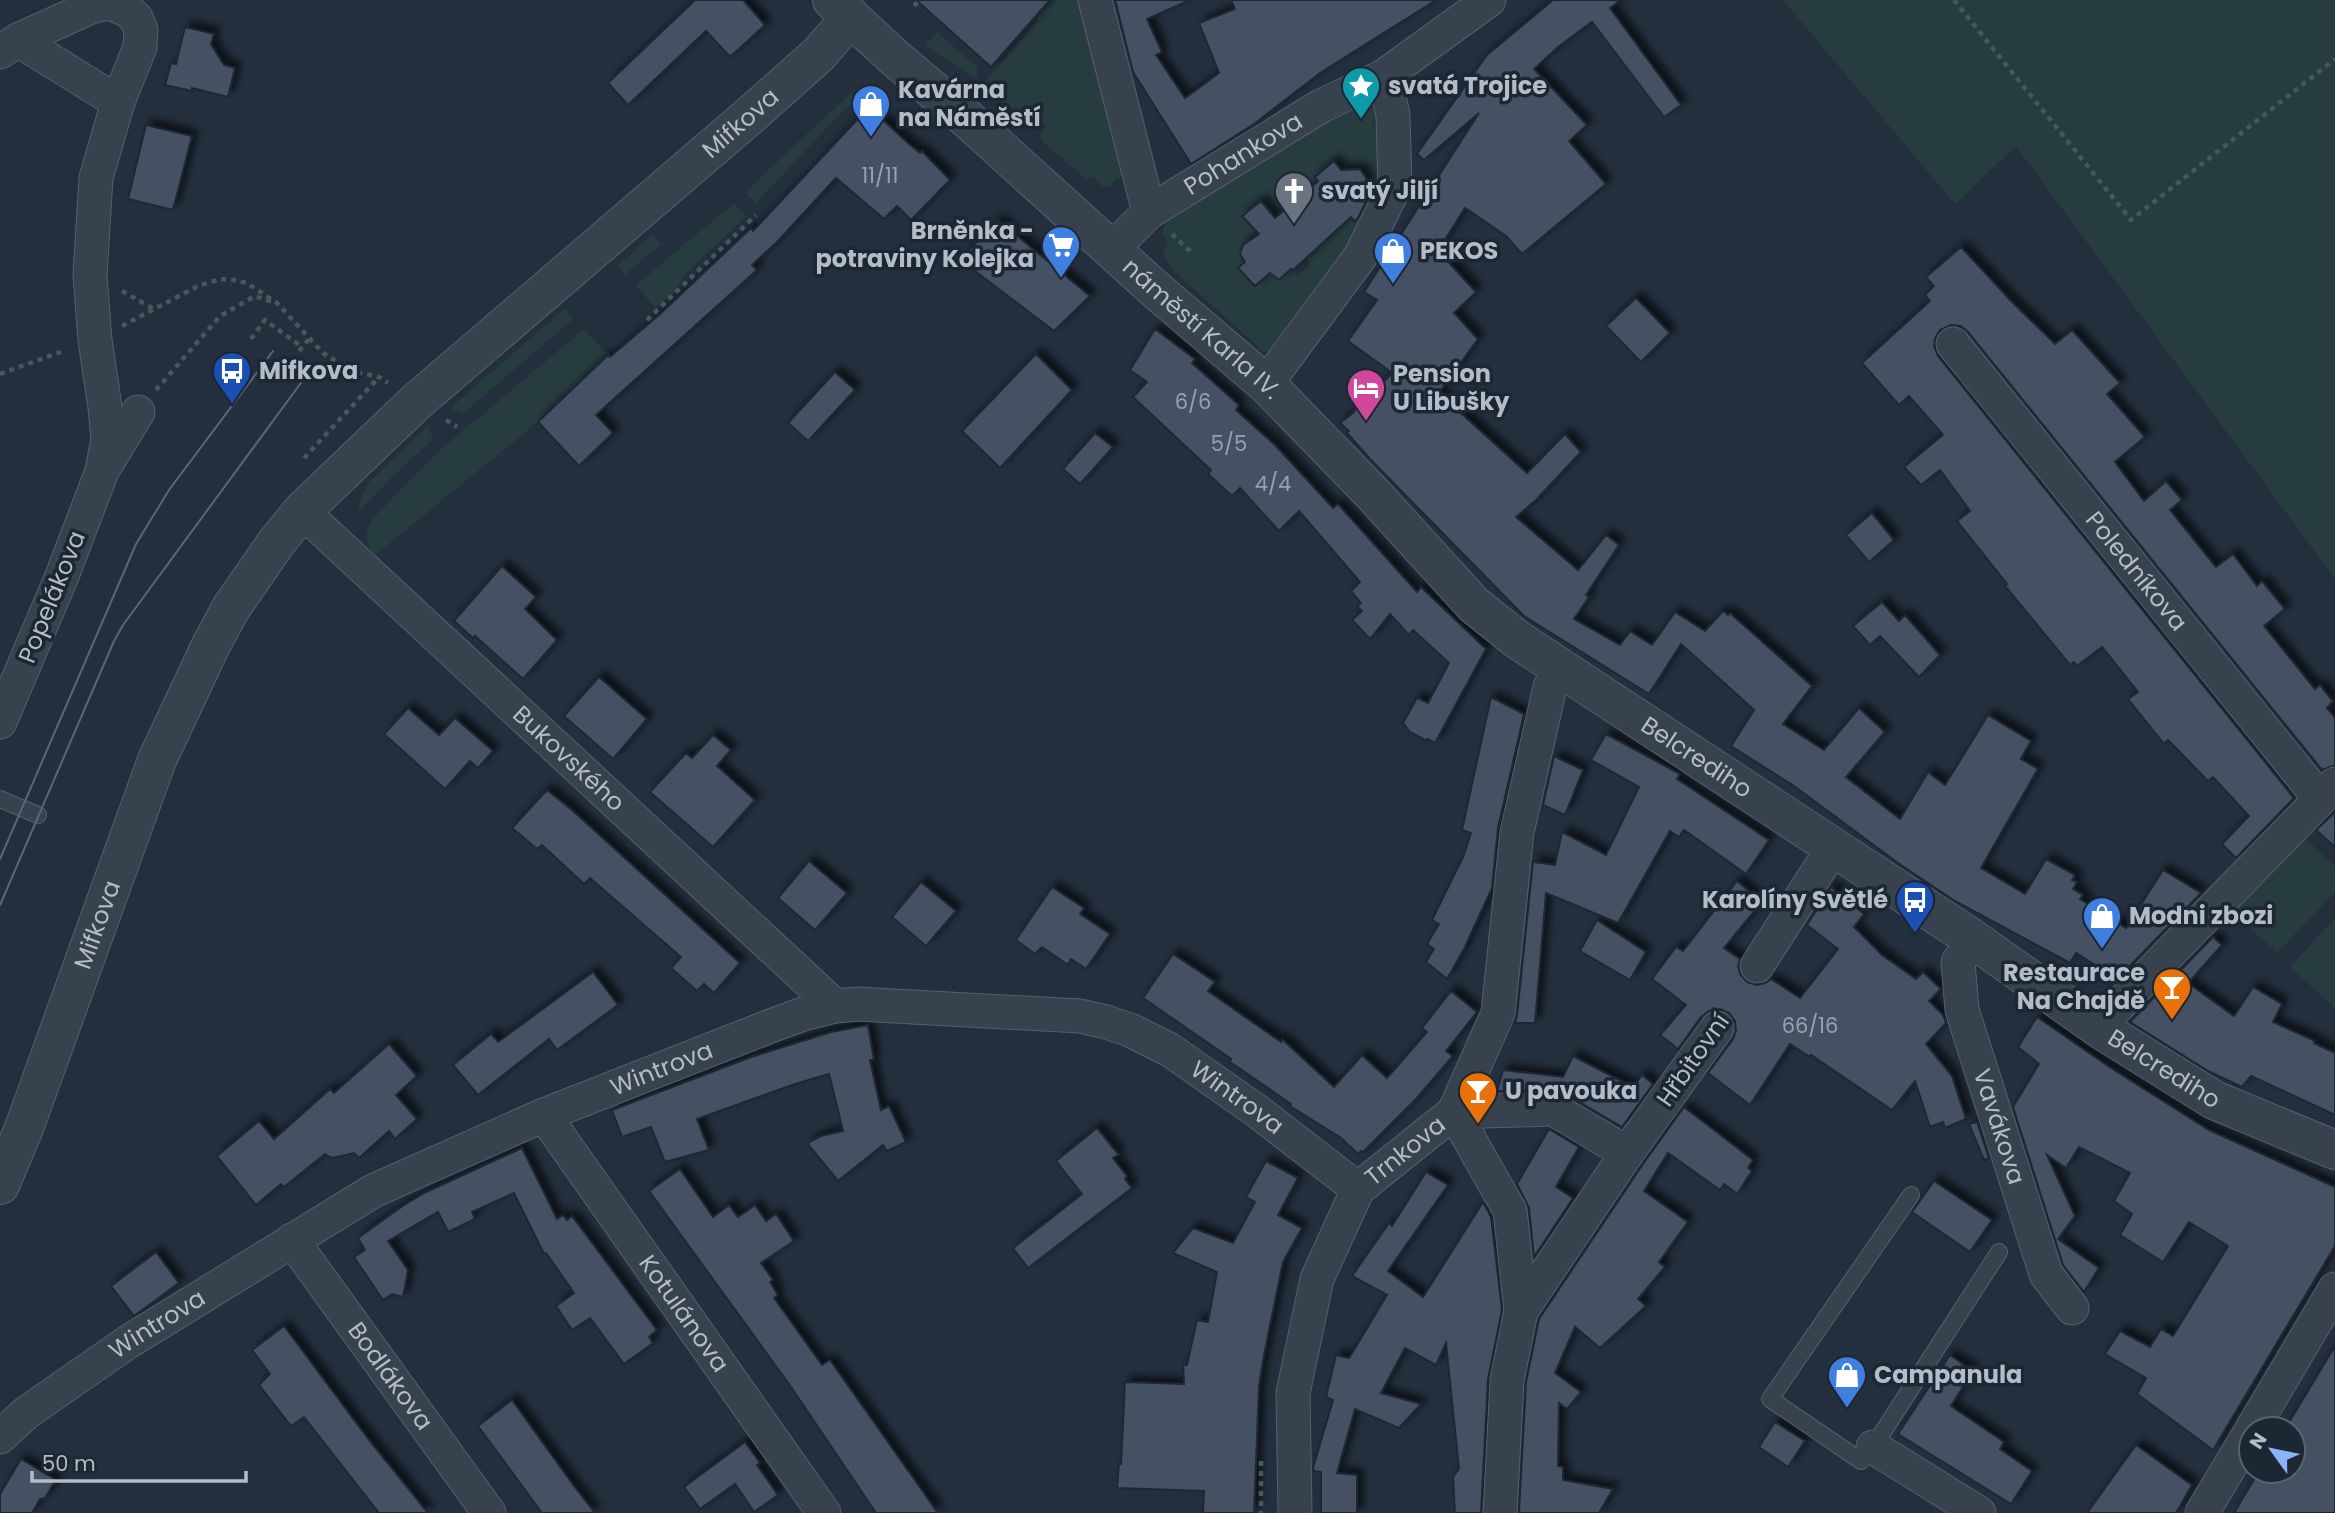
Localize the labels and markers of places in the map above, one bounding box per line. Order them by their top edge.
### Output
place icon: svatá Trojice [1340,65,1382,120]
place label: svatá Trojice [1388,69,1547,102]
place label: Kavárna na Náměstí [898,73,1041,134]
shop icon: Kavárna na Náměstí [850,83,892,138]
church icon: svatý Jiljí [1273,170,1315,225]
place label: svatý Jiljí [1321,174,1439,207]
place label: Brněnka - potraviny Kolejka [816,214,1034,275]
supermarket icon: Brněnka - potraviny Kolejka [1040,224,1082,279]
shop icon: PEKOS [1372,230,1414,285]
place label: PEKOS [1420,234,1498,267]
bus stop icon: Mifkova [211,350,253,405]
place label: Mifkova [259,354,358,387]
place label: Pension U Libušky [1393,357,1510,418]
hotel icon: Pension U Libušky [1345,367,1387,422]
bus stop icon: Karolíny Světlé [1894,879,1936,934]
place label: Karolíny Světlé [1702,883,1888,916]
shop icon: Modni zbozi [2081,895,2123,950]
place label: Modni zbozi [2129,899,2273,932]
place label: Restaurace Na Chajdě [2003,956,2145,1017]
bar icon: Restaurace Na Chajdě [2151,966,2193,1021]
bar icon: U pavouka [1457,1070,1499,1125]
place label: U pavouka [1505,1074,1637,1107]
shop icon: Campanula [1826,1354,1868,1409]
place label: Campanula [1874,1358,2022,1391]

